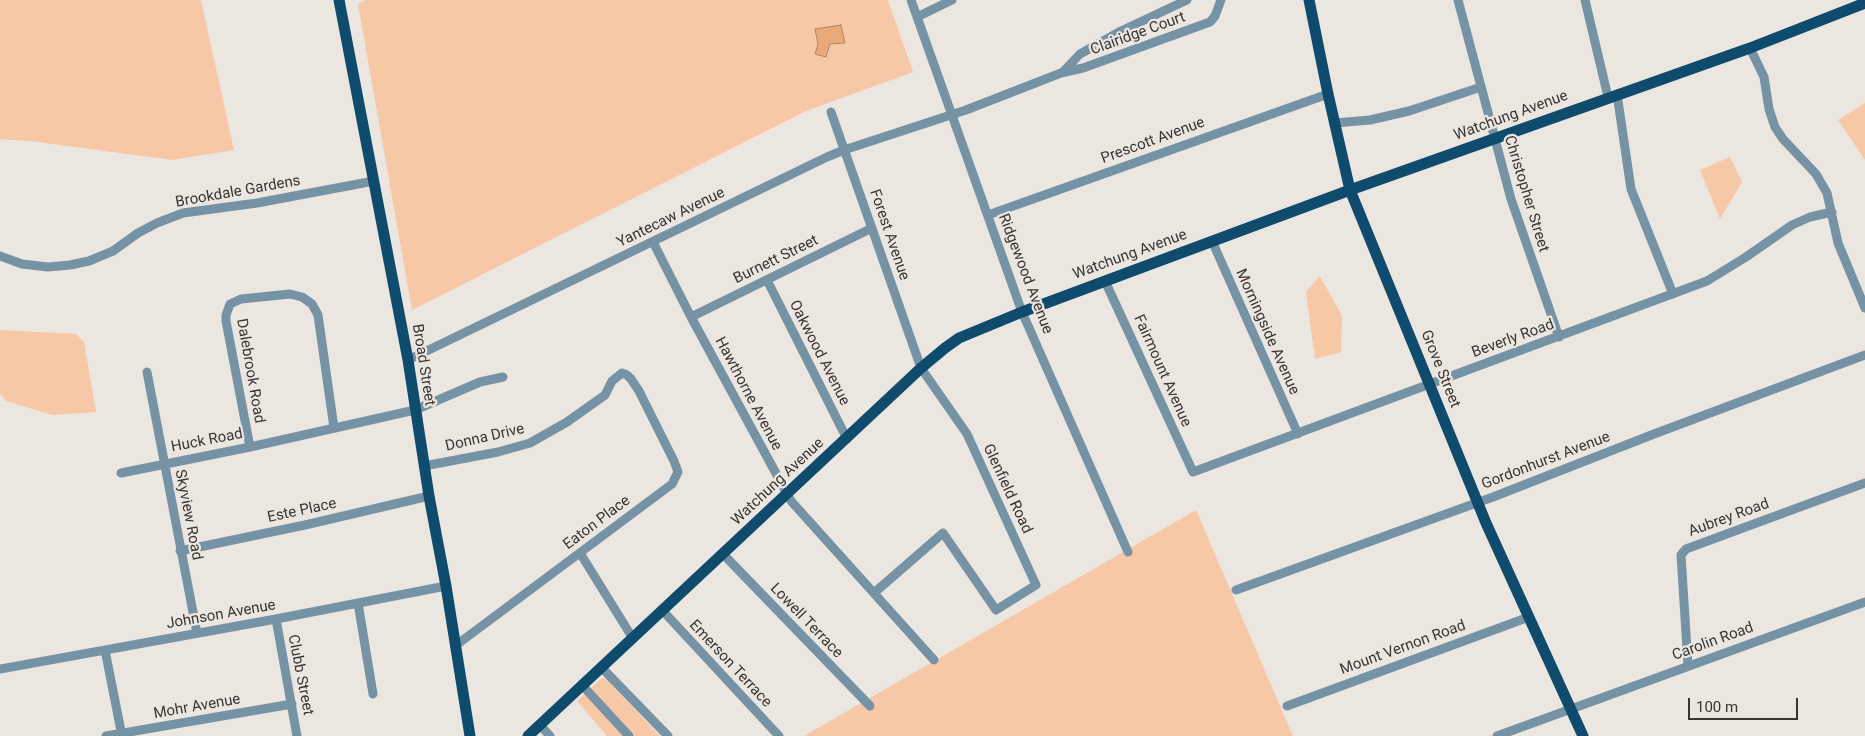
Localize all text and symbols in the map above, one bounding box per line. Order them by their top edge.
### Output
street label: Clairidge Court [1088,9,1188,59]
street label: Watchung Avenue [1452,87,1570,145]
street label: Prescott Avenue [1099,114,1207,168]
street label: Christopher Street [1500,134,1552,254]
street label: Brookdale Gardens [174,172,302,212]
street label: Yantecaw Avenue [614,184,728,252]
street label: Forest Avenue [865,187,913,283]
street label: Ridgewood Avenue [994,211,1056,337]
street label: Watchung Avenue [1071,226,1189,284]
street label: Burnett Street [731,232,821,288]
street label: Morningside Avenue [1231,266,1303,398]
street label: Oakwood Avenue [785,297,853,409]
street label: Fairmount Avenue [1129,312,1195,430]
street label: Beverly Road [1469,316,1557,362]
street label: Dalebrook Road [232,317,268,425]
street label: Broad Street [408,323,438,407]
street label: Grove Street [1416,328,1464,410]
street label: Hawthorne Avenue [710,334,786,454]
street label: Donna Drive [444,420,526,456]
street label: Huck Road [170,425,244,457]
street label: Gordonhurst Avenue [1479,428,1613,494]
street label: Watchung Avenue [728,435,828,529]
street label: Glenfield Road [978,441,1036,537]
street label: Skyview Road [170,468,206,562]
street label: Eaton Place [560,492,634,554]
street label: Este Place [266,495,338,527]
street label: Aubrey Road [1686,495,1772,541]
street label: Lowell Terrace [766,580,846,662]
street label: Johnson Avenue [165,597,277,633]
street label: Emerson Terrace [685,617,775,711]
street label: Mount Vernon Road [1338,617,1468,679]
street label: Carolin Road [1670,619,1756,665]
street label: Clubb Street [283,633,317,717]
scale bar [1690,688,1800,720]
street label: Mohr Avenue [152,691,242,723]
text: 100 m [1696,698,1738,716]

